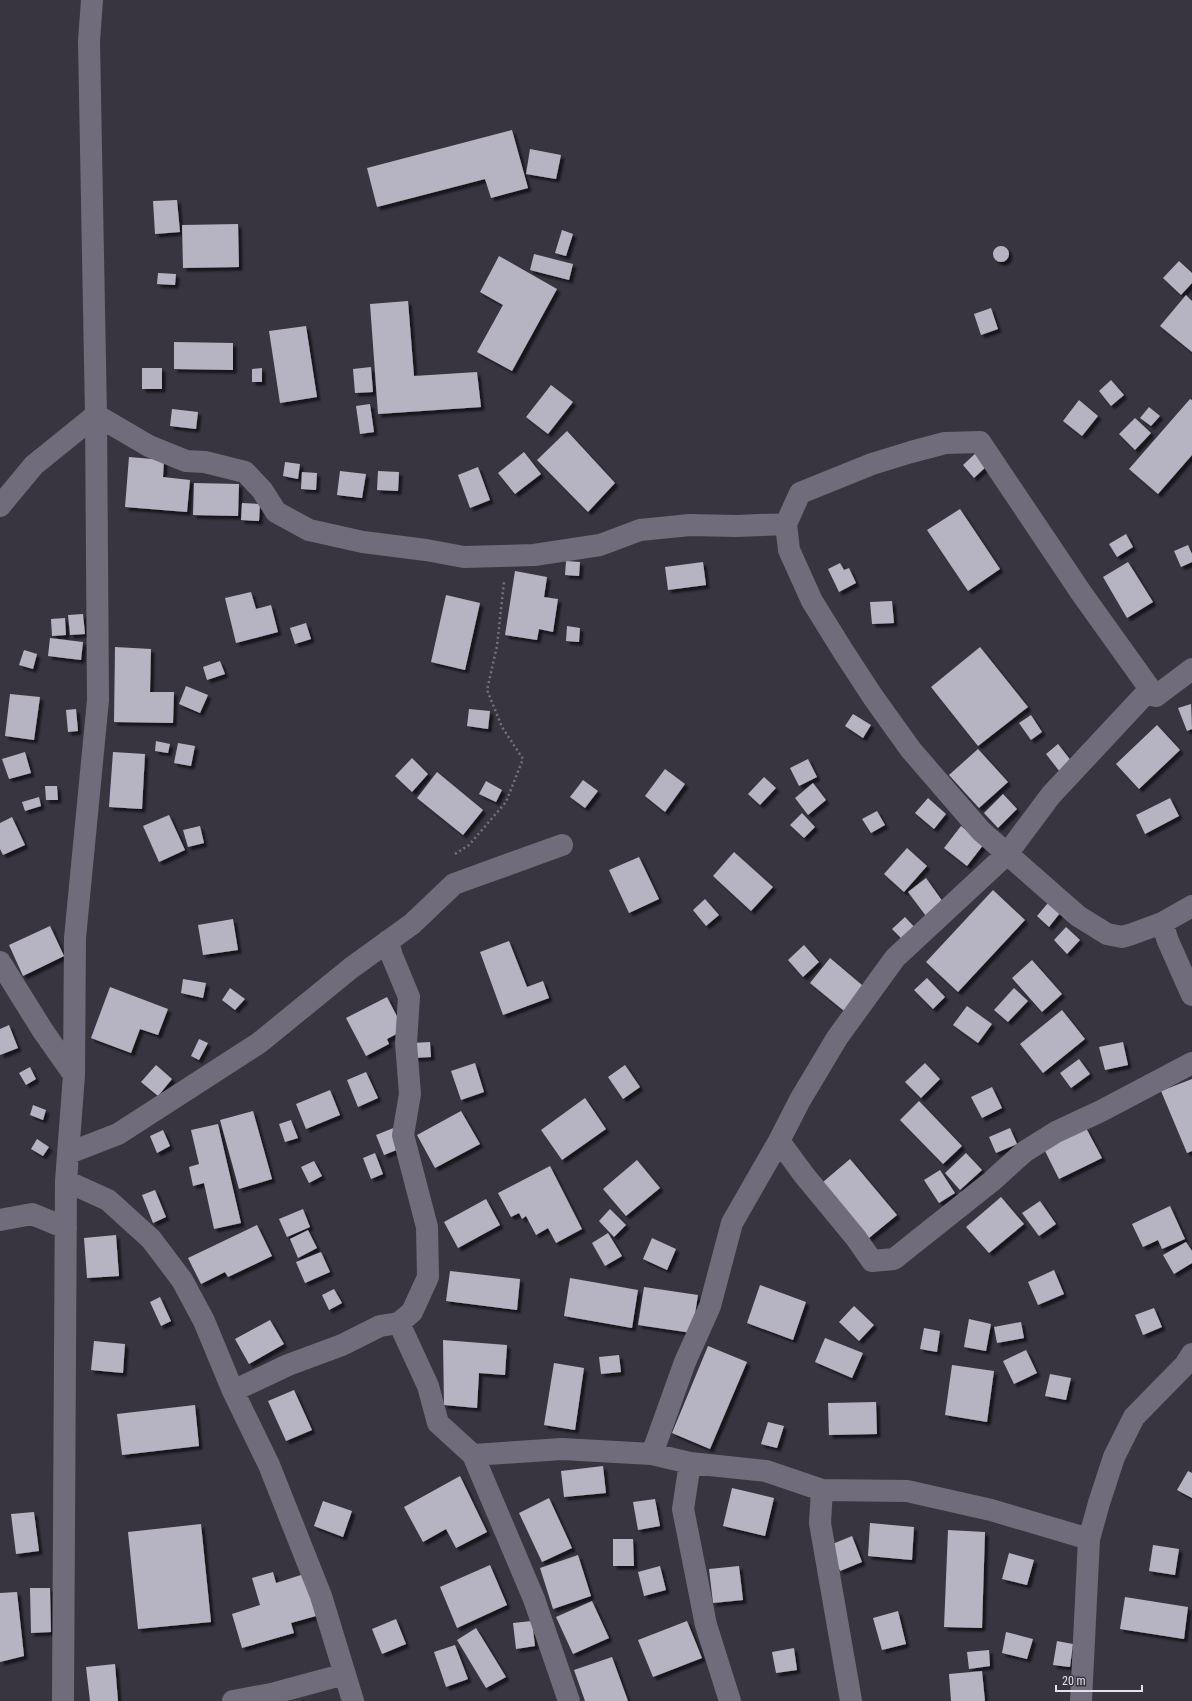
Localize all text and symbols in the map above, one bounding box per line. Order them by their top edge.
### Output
scale bar [1056,1667,1142,1693]
text: 20 m [1062,1674,1086,1688]

